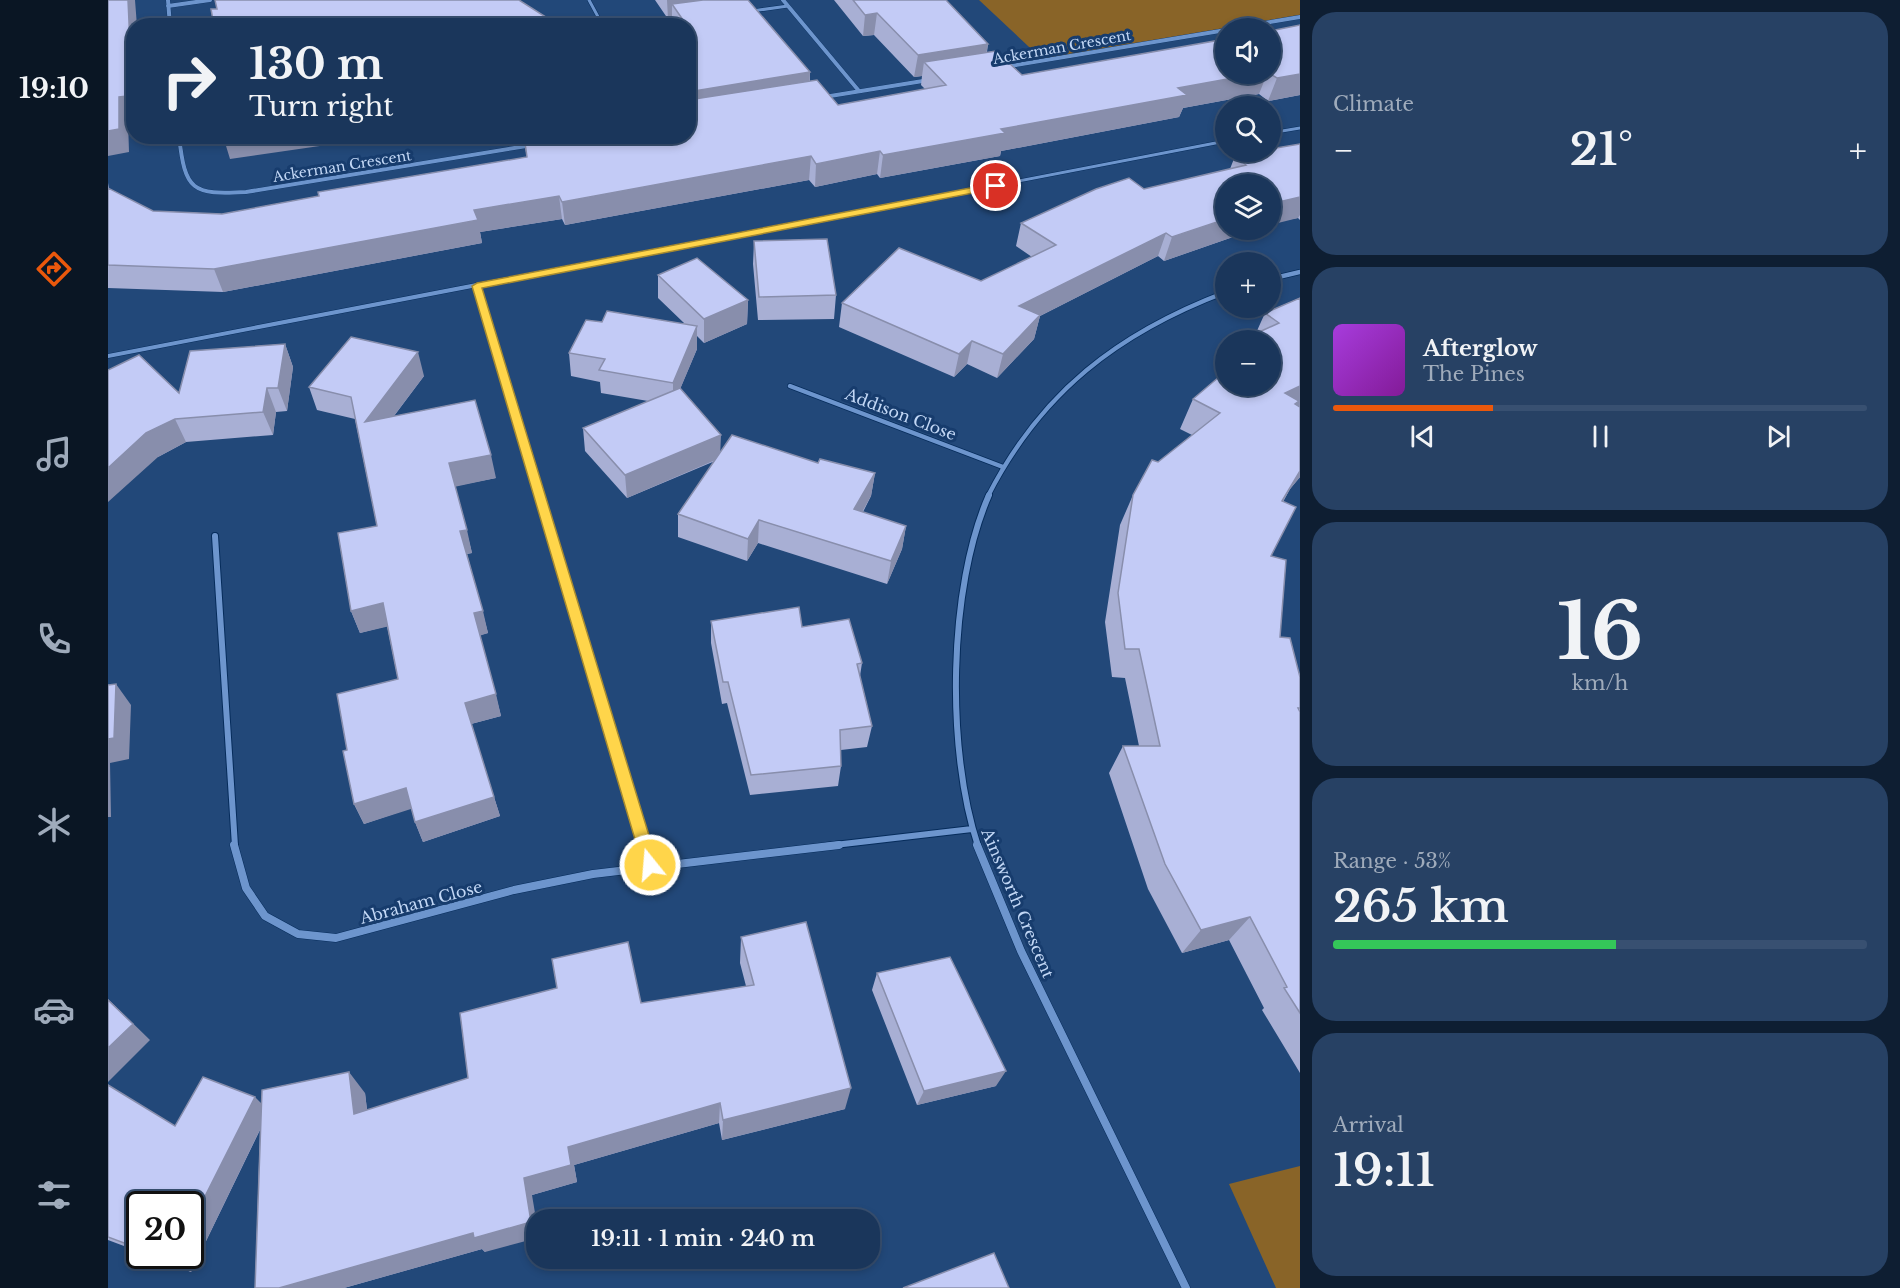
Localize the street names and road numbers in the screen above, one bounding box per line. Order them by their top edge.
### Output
street label: Ackerman Crescent [991,26,1133,68]
street label: Ackerman Crescent [270,146,413,186]
street label: Addison Close [842,383,959,444]
street label: Ainsworth Crescent [977,824,1059,981]
street label: Abraham Close [357,876,484,928]

